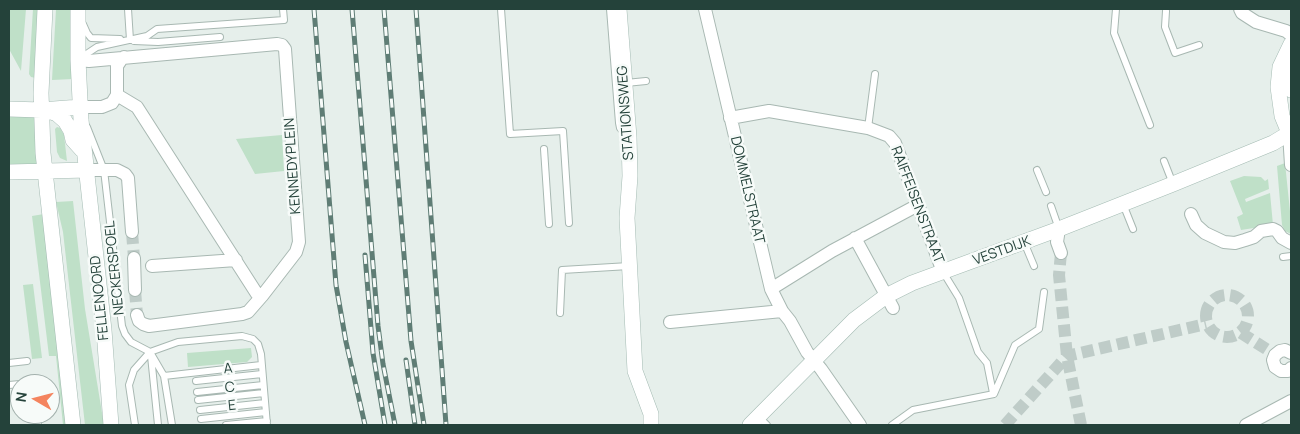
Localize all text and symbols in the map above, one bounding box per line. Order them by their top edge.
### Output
street label: STATIONSWEG [614,65,638,161]
street label: KENNEDYPLEIN [281,117,305,215]
street label: DOMMELSTRAAT [726,135,768,245]
street label: RAIFFEISENSTRAAT [887,144,947,266]
street label: NECKERSPOEL [102,220,128,316]
street label: VESTDIJK [971,233,1033,269]
street label: FELLENOORD [87,255,113,341]
street label: A [223,360,233,378]
north arrow [10,374,60,424]
street label: C [224,379,236,397]
text: N [11,391,31,403]
street label: E [227,397,237,415]

